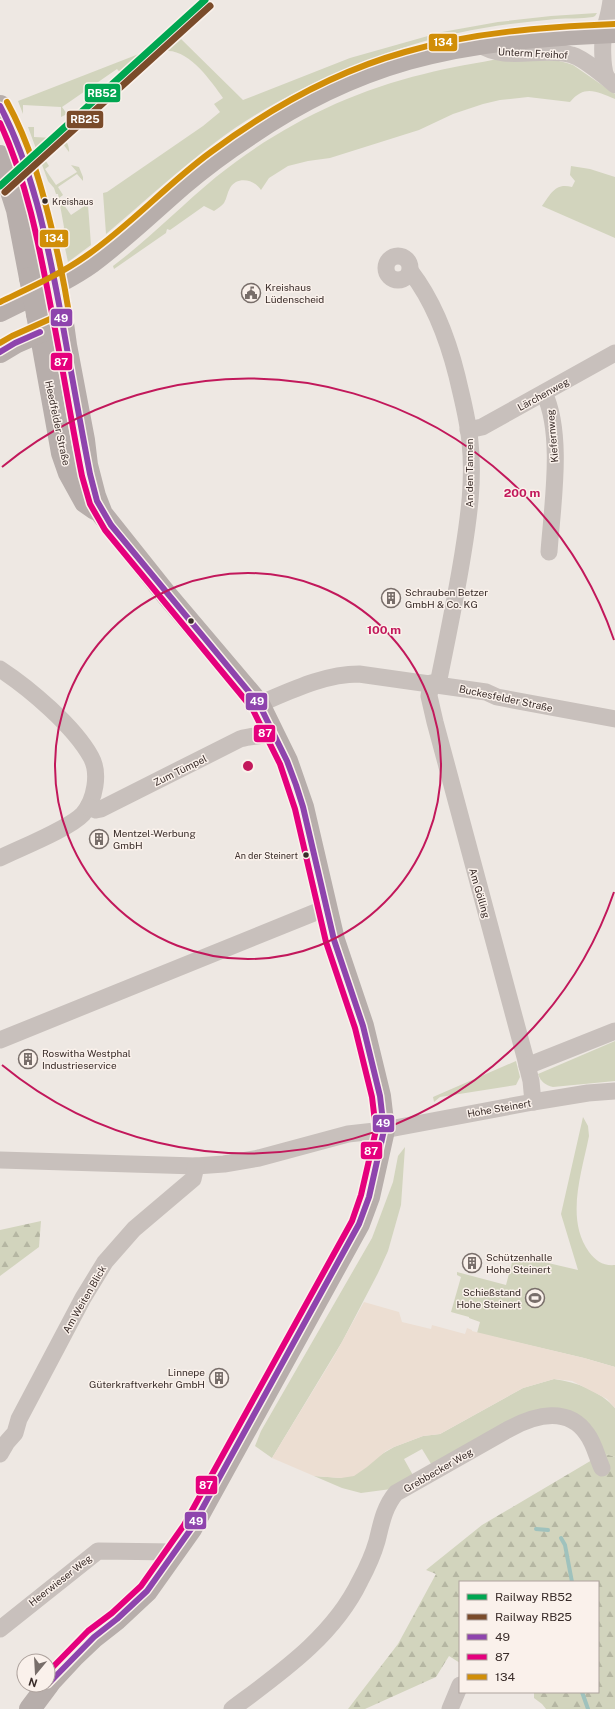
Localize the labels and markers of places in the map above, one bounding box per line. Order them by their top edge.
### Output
marker: Kreishaus [40,196,50,206]
place label: Kreishaus [52,196,94,207]
place label: Kreishaus Lüdenscheid [265,281,324,305]
public building icon: Kreishaus Lüdenscheid [240,282,262,304]
place label: Schrauben Betzer GmbH & Co. KG [405,586,488,610]
building icon: Schrauben Betzer GmbH & Co. KG [380,587,402,609]
unlabelled marker [186,616,196,626]
centre of rings [241,759,255,773]
place label: Mentzel-Werbung GmbH [113,827,196,851]
building icon: Mentzel-Werbung GmbH [88,828,110,850]
place label: An der Steinert [234,850,298,861]
marker: An der Steinert [301,850,311,860]
place label: Roswitha Westphal Industrieservice [42,1047,131,1071]
building icon: Roswitha Westphal Industrieservice [17,1048,39,1070]
place label: Schützenhalle Hohe Steinert [486,1251,553,1275]
building icon: Schützenhalle Hohe Steinert [461,1252,483,1274]
place label: Schießstand Hohe Steinert [456,1286,521,1310]
sports icon: Schießstand Hohe Steinert [524,1287,546,1309]
place label: Linnepe Güterkraftverkehr GmbH [89,1366,205,1390]
building icon: Linnepe Güterkraftverkehr GmbH [208,1367,230,1389]

